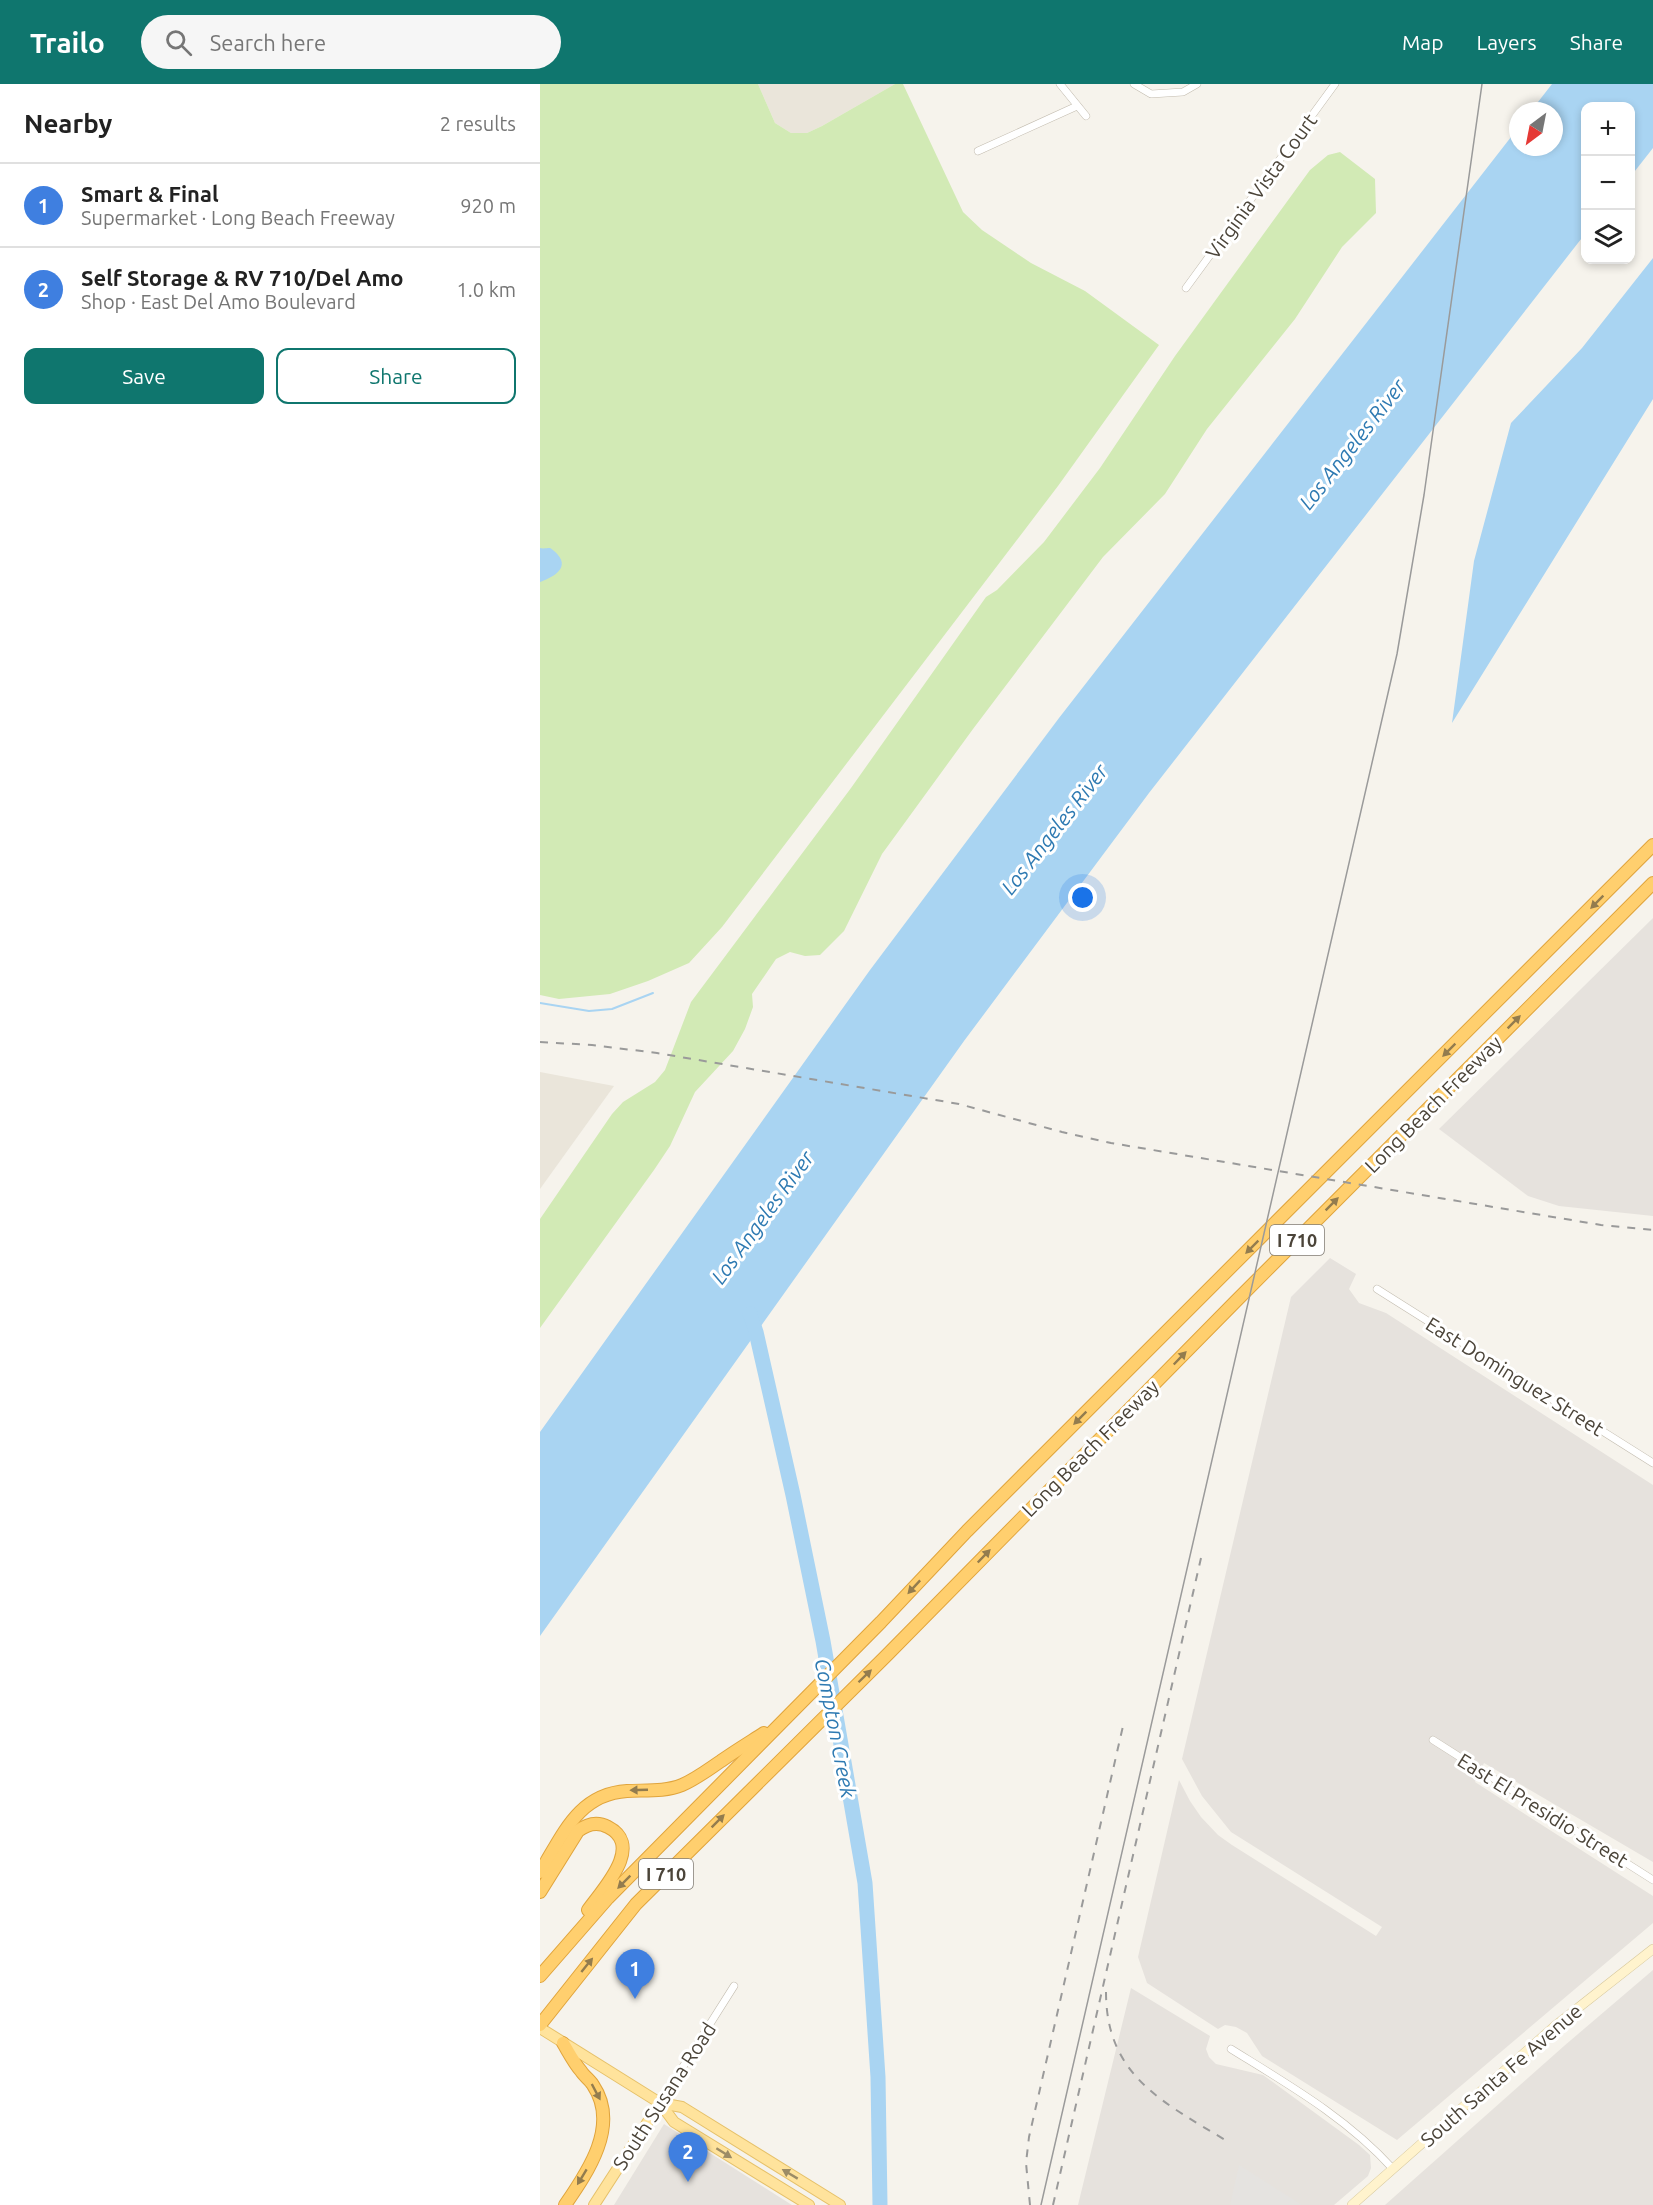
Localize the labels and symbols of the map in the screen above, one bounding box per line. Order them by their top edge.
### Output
north arrow [1509,102,1563,156]
street label: Virginia Vista Court [1201,109,1321,263]
water label: Los Angeles River [1294,373,1411,514]
water label: Los Angeles River [996,758,1113,899]
your location [1068,883,1097,912]
one-way arrow [1590,894,1604,908]
one-way arrow [1507,1015,1521,1029]
street label: Long Beach Freeway [1360,1031,1506,1177]
one-way arrow [1443,1042,1457,1056]
water label: Los Angeles River [706,1145,819,1288]
one-way arrow [1325,1198,1339,1212]
road number: I 710 [1270,1225,1324,1255]
one-way arrow [1245,1239,1259,1254]
street label: East Dominguez Street [1422,1312,1608,1440]
one-way arrow [1173,1351,1187,1365]
street label: Long Beach Freeway [1017,1375,1163,1521]
one-way arrow [1074,1411,1088,1425]
one-way arrow [976,1549,990,1563]
one-way arrow [907,1580,921,1595]
water label: Compton Creek [811,1656,861,1800]
one-way arrow [858,1670,872,1684]
street label: East El Presidio Street [1454,1748,1632,1872]
one-way arrow [629,1786,648,1795]
one-way arrow [711,1815,725,1829]
road number: I 710 [639,1859,693,1889]
one-way arrow [617,1874,631,1888]
pin: 1 [616,1950,655,1999]
one-way arrow [581,1958,593,1973]
street label: South Santa Fe Avenue [1416,1999,1586,2151]
street label: South Susana Road [608,2018,720,2174]
one-way arrow [590,2083,600,2101]
pin: 2 [668,2132,708,2182]
one-way arrow [716,2147,732,2158]
one-way arrow [577,2169,588,2185]
one-way arrow [782,2169,798,2180]

